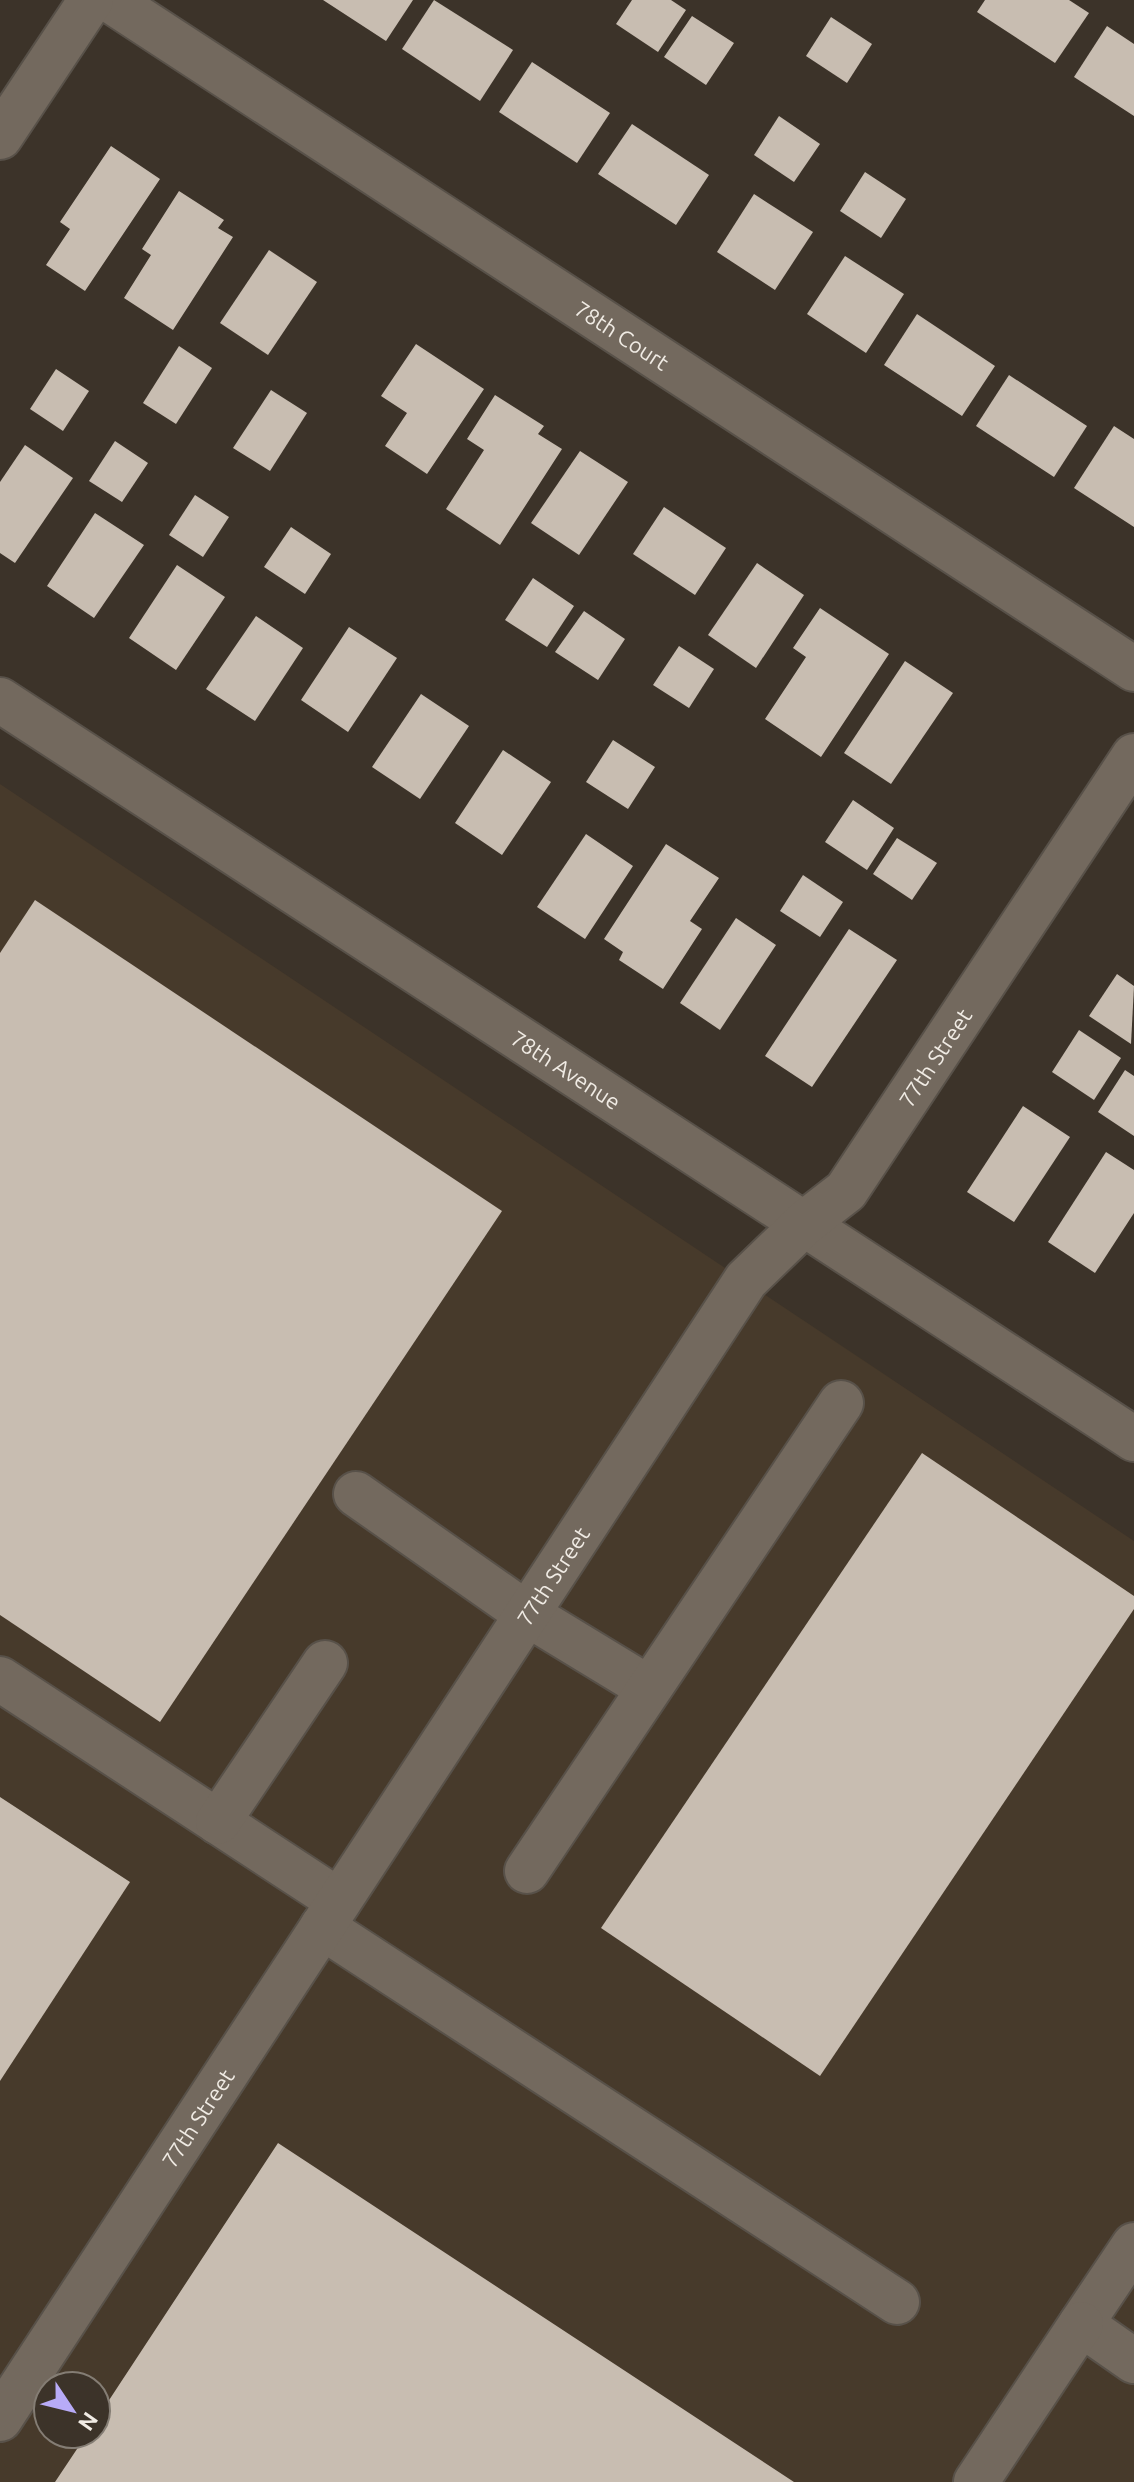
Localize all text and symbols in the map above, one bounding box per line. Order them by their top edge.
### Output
street label: 78th Court [571,295,674,375]
street label: 77th Street [893,1003,976,1111]
street label: 78th Avenue [507,1024,626,1114]
street label: 77th Street [511,1522,594,1630]
street label: 77th Street [156,2064,239,2172]
north arrow [32,2370,112,2450]
text: N [74,2408,104,2436]

